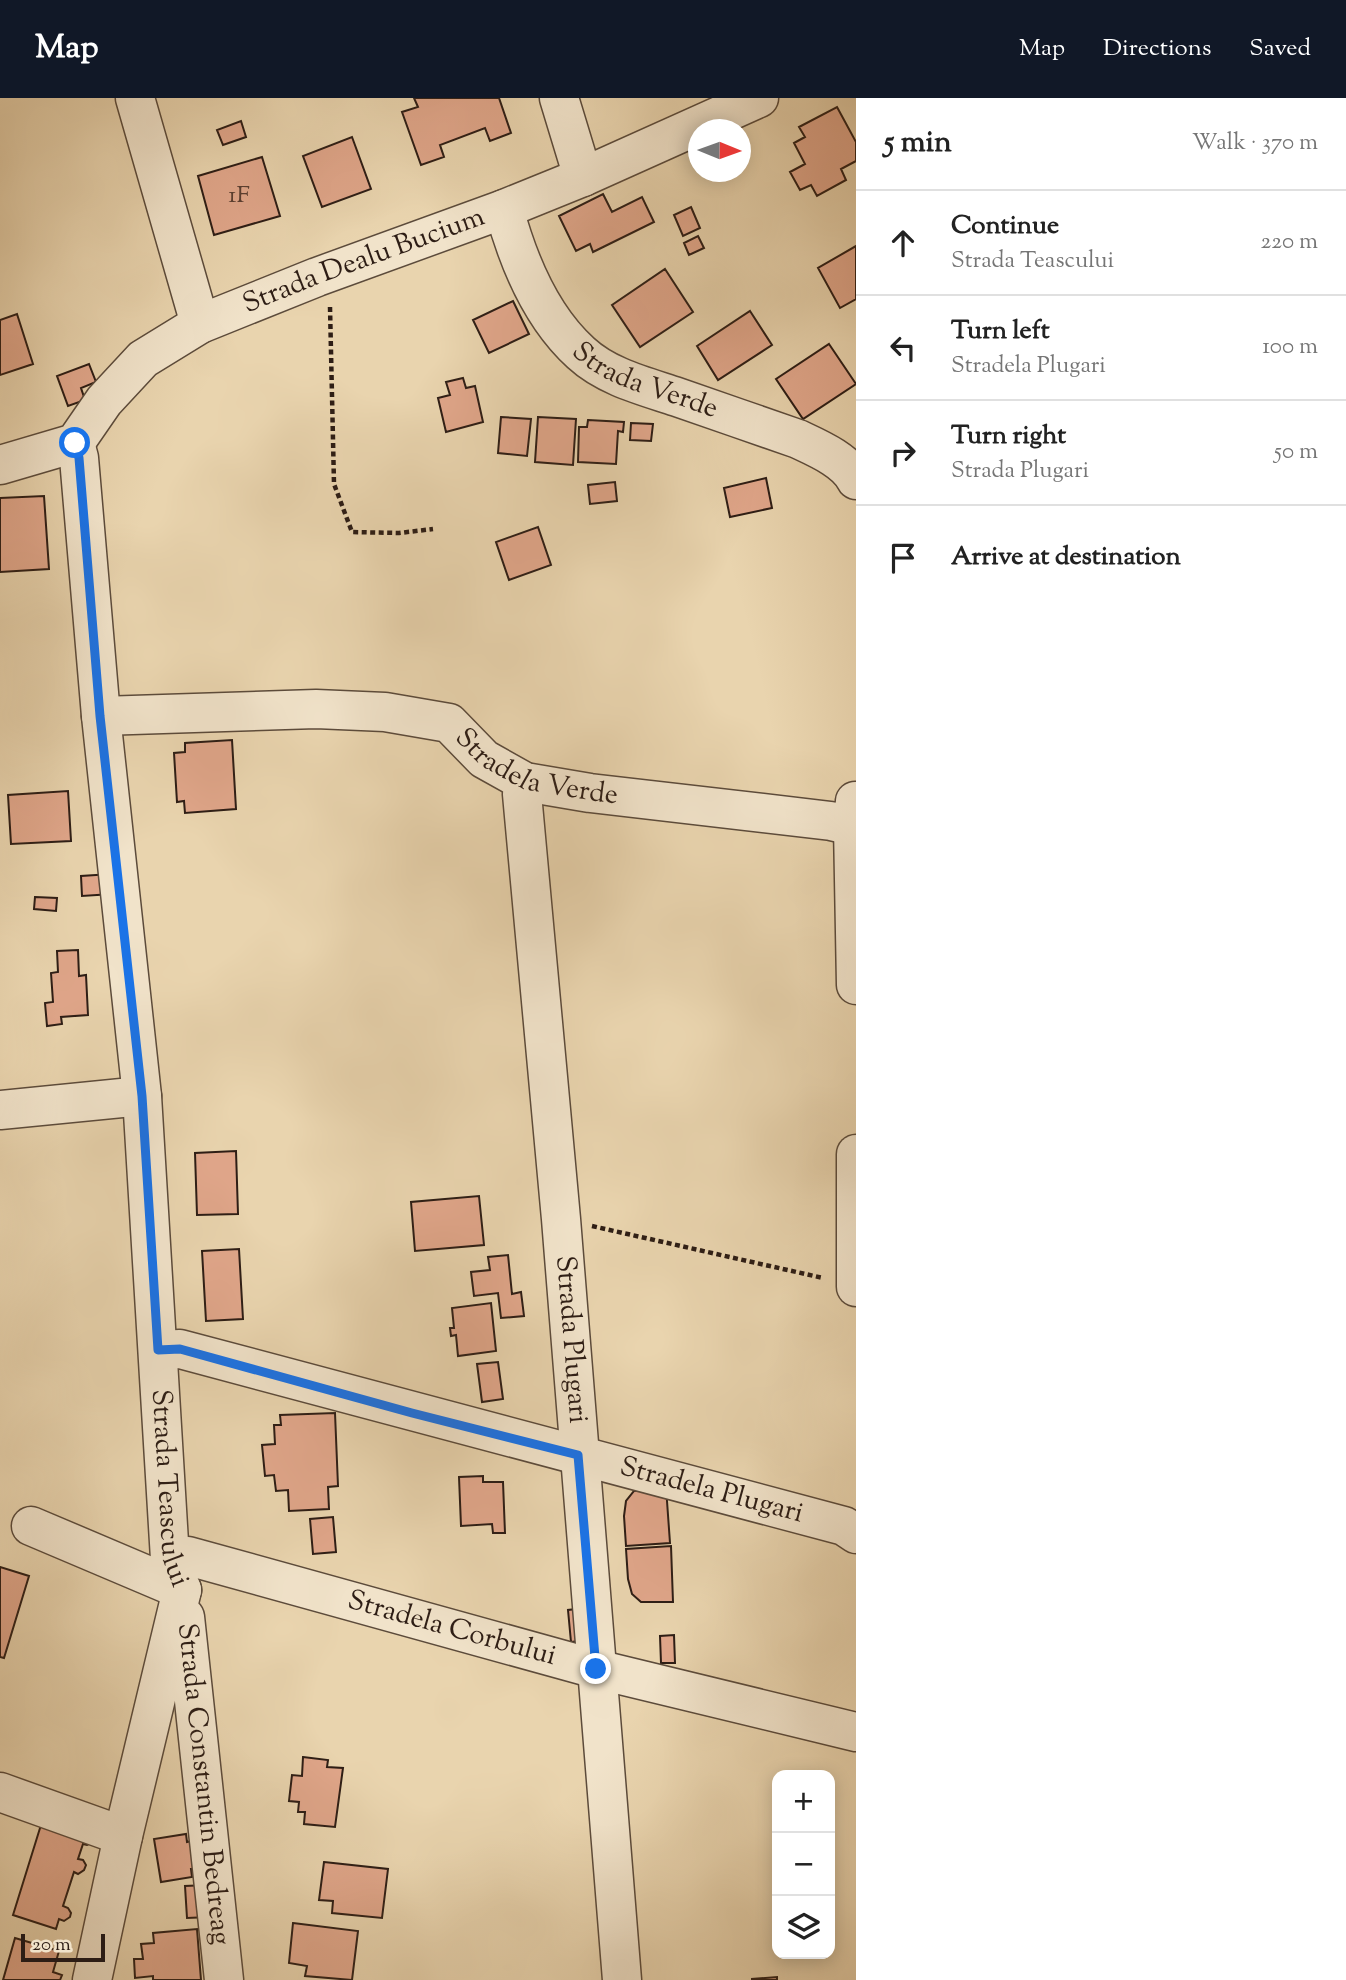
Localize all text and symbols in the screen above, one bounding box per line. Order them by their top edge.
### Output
text: Map [35,25,99,73]
text: Map [1019,32,1065,66]
text: Directions [1103,32,1211,66]
text: Saved [1249,32,1311,66]
north arrow [688,119,751,182]
text: 5 min [884,122,952,165]
text: Walk · 370 m [1192,127,1318,160]
house number: 1F [228,179,250,213]
street label: Strada Dealu Bucium [237,198,490,325]
text: Continue [951,208,1059,245]
icon: ahead [884,224,922,262]
text: 220 m [1260,226,1318,259]
text: Strada Teascului [951,245,1114,278]
text: Turn left [951,313,1050,350]
icon: left [884,329,922,367]
text: 100 m [1262,331,1318,364]
street label: Strada Verde [562,333,723,430]
text: Stradela Plugari [951,350,1106,383]
text: Turn right [951,418,1066,455]
route start [59,427,90,458]
icon: right [884,434,922,472]
text: 50 m [1274,436,1318,469]
text: Strada Plugari [951,455,1089,488]
icon: arrive [884,539,922,577]
text: Arrive at destination [951,539,1181,576]
street label: Stradela Verde [445,720,620,816]
street label: Strada Plugari [544,1254,597,1425]
street label: Strada Teascului [140,1388,199,1593]
street label: Stradela Plugari [615,1447,808,1534]
street label: Stradela Corbului [343,1581,561,1677]
street label: Strada Constantin Bedreag [166,1621,240,1947]
route end [580,1653,611,1684]
map controls [772,1770,835,1959]
button: + [772,1770,835,1833]
button: − [772,1833,835,1896]
button: layers [772,1896,835,1959]
scale bar [21,1931,105,1963]
text: 20 m [32,1932,71,1959]

